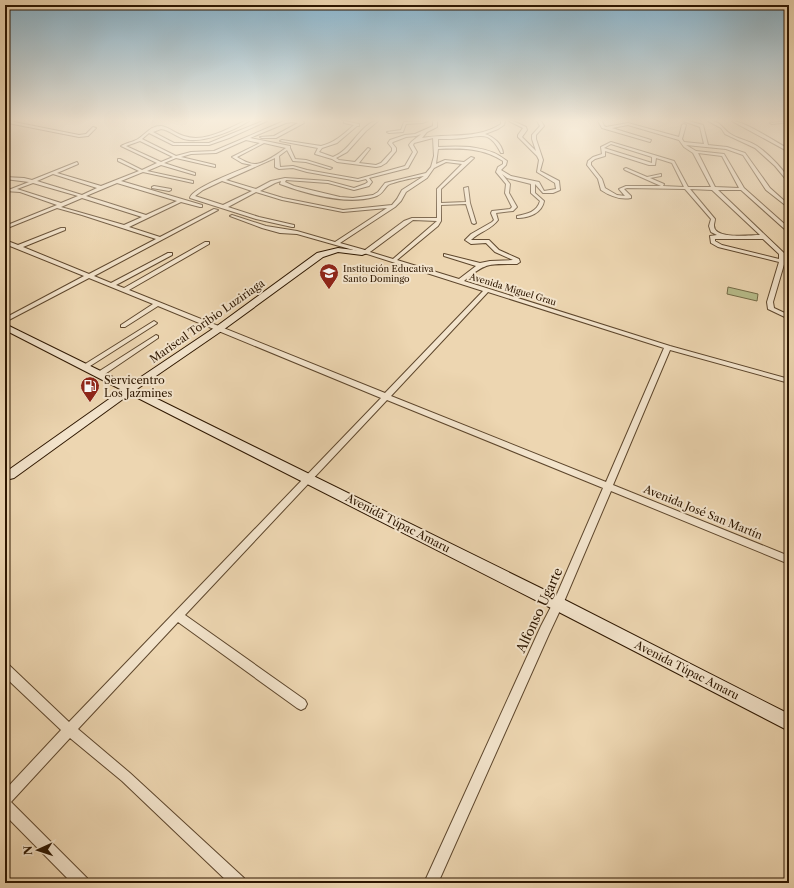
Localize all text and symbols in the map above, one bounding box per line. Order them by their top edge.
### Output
school or university icon: Institución Educativa Santo Domingo [318,262,340,290]
place label: Institución Educativa Santo Domingo [343,263,434,284]
street label: Avenida Miguel Grau [467,270,558,308]
street label: Mariscal Toribio Luziriaga [147,276,267,366]
place label: Servicentro Los Jazmines [104,373,173,400]
fuel station icon: Servicentro Los Jazmines [79,375,101,403]
street label: Avenida José San Martín [641,481,765,542]
street label: Avenida Túpac Amaru [343,490,453,556]
street label: Alfonso Ugarte [512,565,566,656]
street label: Avenida Túpac Amaru [632,637,742,703]
north arrow [18,830,58,870]
text: N [21,845,35,856]

